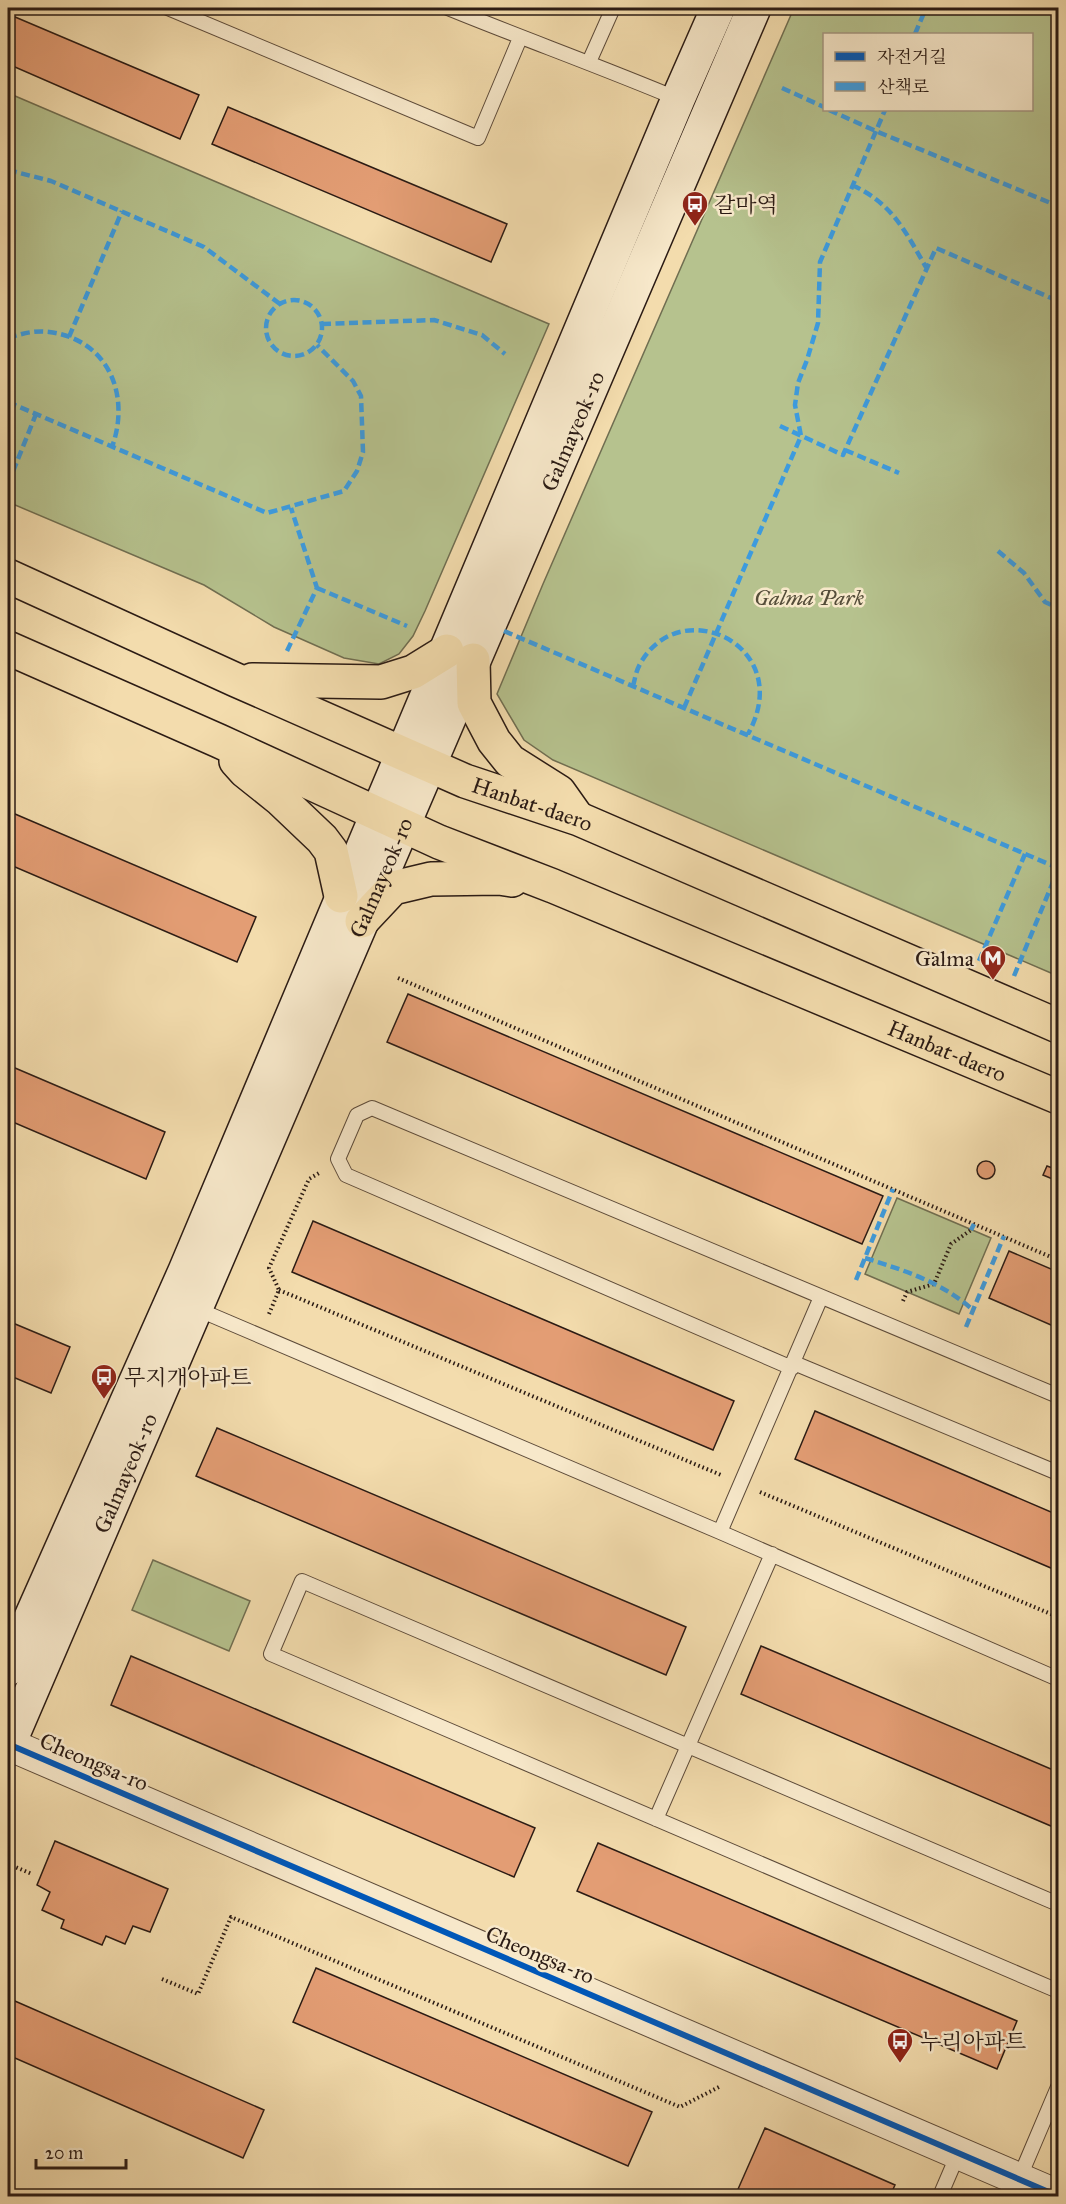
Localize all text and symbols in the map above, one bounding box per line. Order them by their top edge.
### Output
legend [823,33,1033,111]
text: 자전거길 [877,46,947,68]
text: 산책로 [877,76,929,98]
bus stop icon: 갈마역 [680,189,710,227]
place label: 갈마역 [714,191,778,218]
street label: Galmayeok-ro [535,367,610,495]
park label: Galma Park [754,584,864,611]
street label: Hanbat-daero [468,771,597,837]
street label: Galmayeok-ro [343,814,418,942]
metro station icon: Galma [978,943,1008,981]
place label: Galma [915,945,975,972]
street label: Hanbat-daero [884,1014,1010,1087]
bus stop icon: 무지개아파트 [89,1362,119,1400]
place label: 무지개아파트 [124,1364,252,1391]
street label: Galmayeok-ro [88,1409,163,1537]
street label: Cheongsa-ro [36,1727,152,1797]
street label: Cheongsa-ro [482,1920,598,1990]
bus stop icon: 누리아파트 [885,2026,915,2064]
place label: 누리아파트 [920,2028,1026,2055]
scale bar [36,2132,126,2170]
text: 20 m [45,2142,83,2164]

